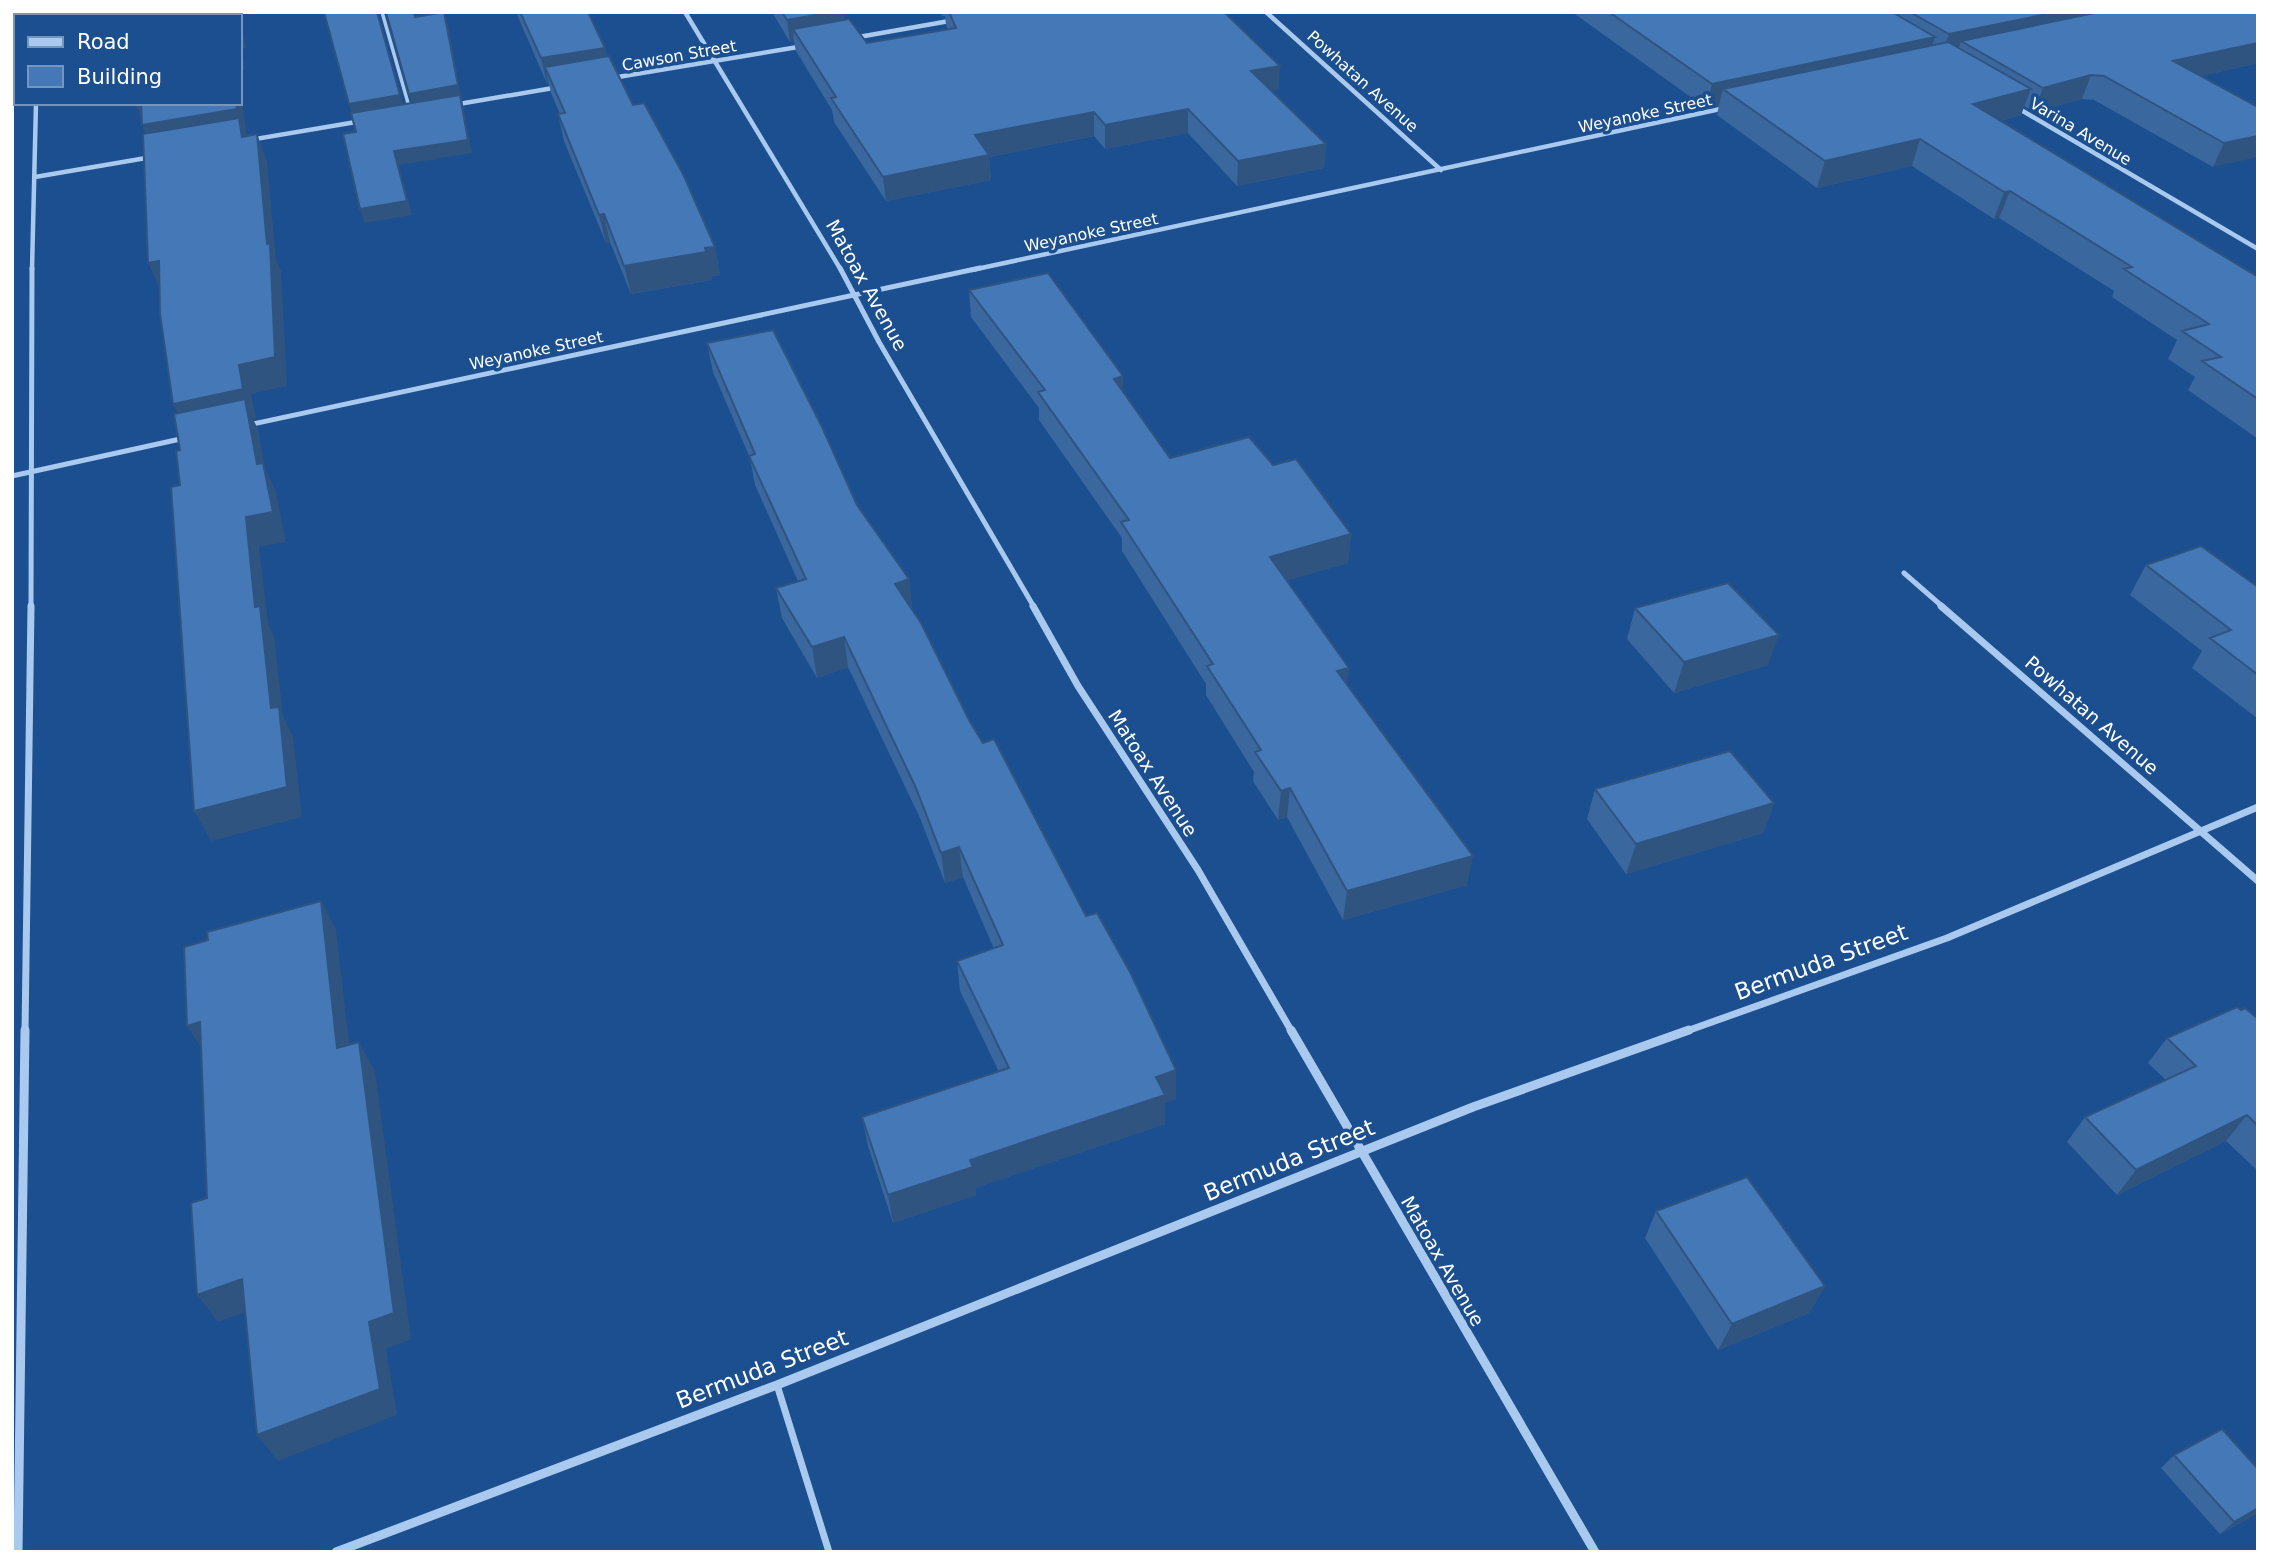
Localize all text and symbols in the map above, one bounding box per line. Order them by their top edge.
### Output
legend [14,14,242,105]
street label: Powhatan Avenue [1303,27,1422,136]
text: Road [77,30,130,54]
street label: Cawson Street [620,36,738,75]
text: Building [77,65,162,89]
street label: Weyanoke Street [1577,90,1714,137]
street label: Varina Avenue [2027,94,2135,169]
street label: Weyanoke Street [1023,209,1160,256]
street label: Matoax Avenue [822,216,912,354]
street label: Weyanoke Street [468,327,605,374]
street label: Powhatan Avenue [2021,651,2163,779]
street label: Matoax Avenue [1104,706,1202,840]
street label: Bermuda Street [1731,919,1911,1005]
street label: Bermuda Street [1200,1114,1378,1206]
street label: Matoax Avenue [1397,1192,1489,1330]
street label: Bermuda Street [672,1324,852,1414]

